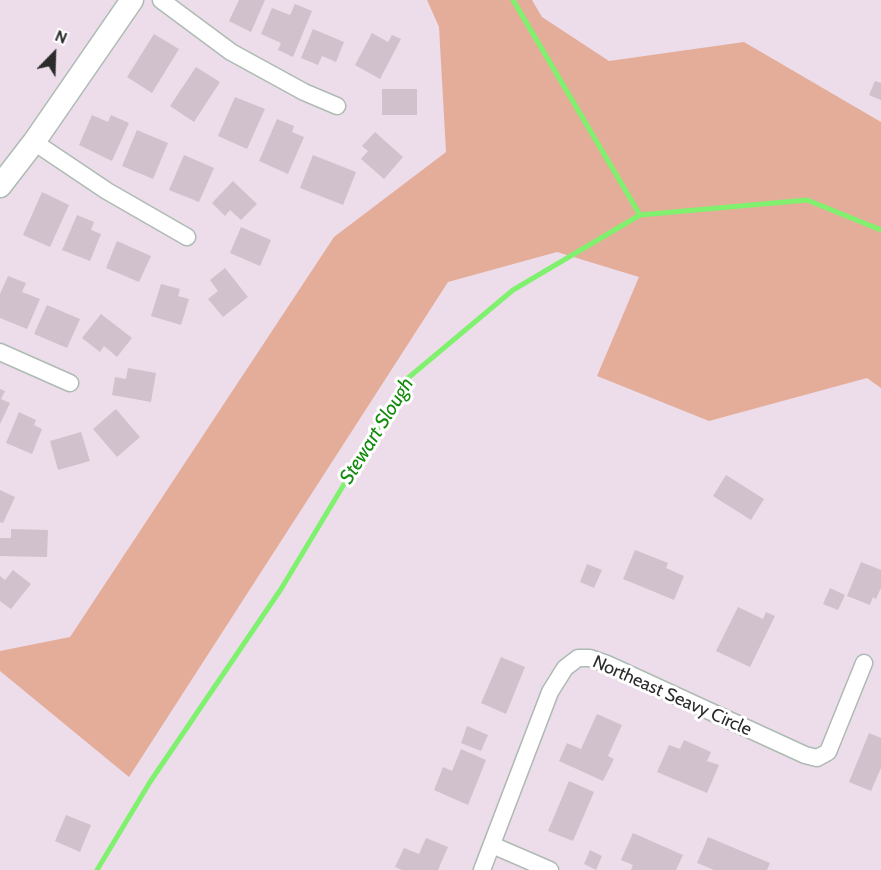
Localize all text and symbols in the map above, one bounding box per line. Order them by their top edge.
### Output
north arrow [24,24,84,84]
text: N [52,26,70,48]
water label: Stewart Slough [335,373,419,489]
street label: Northeast Seavy Circle [589,651,755,741]

